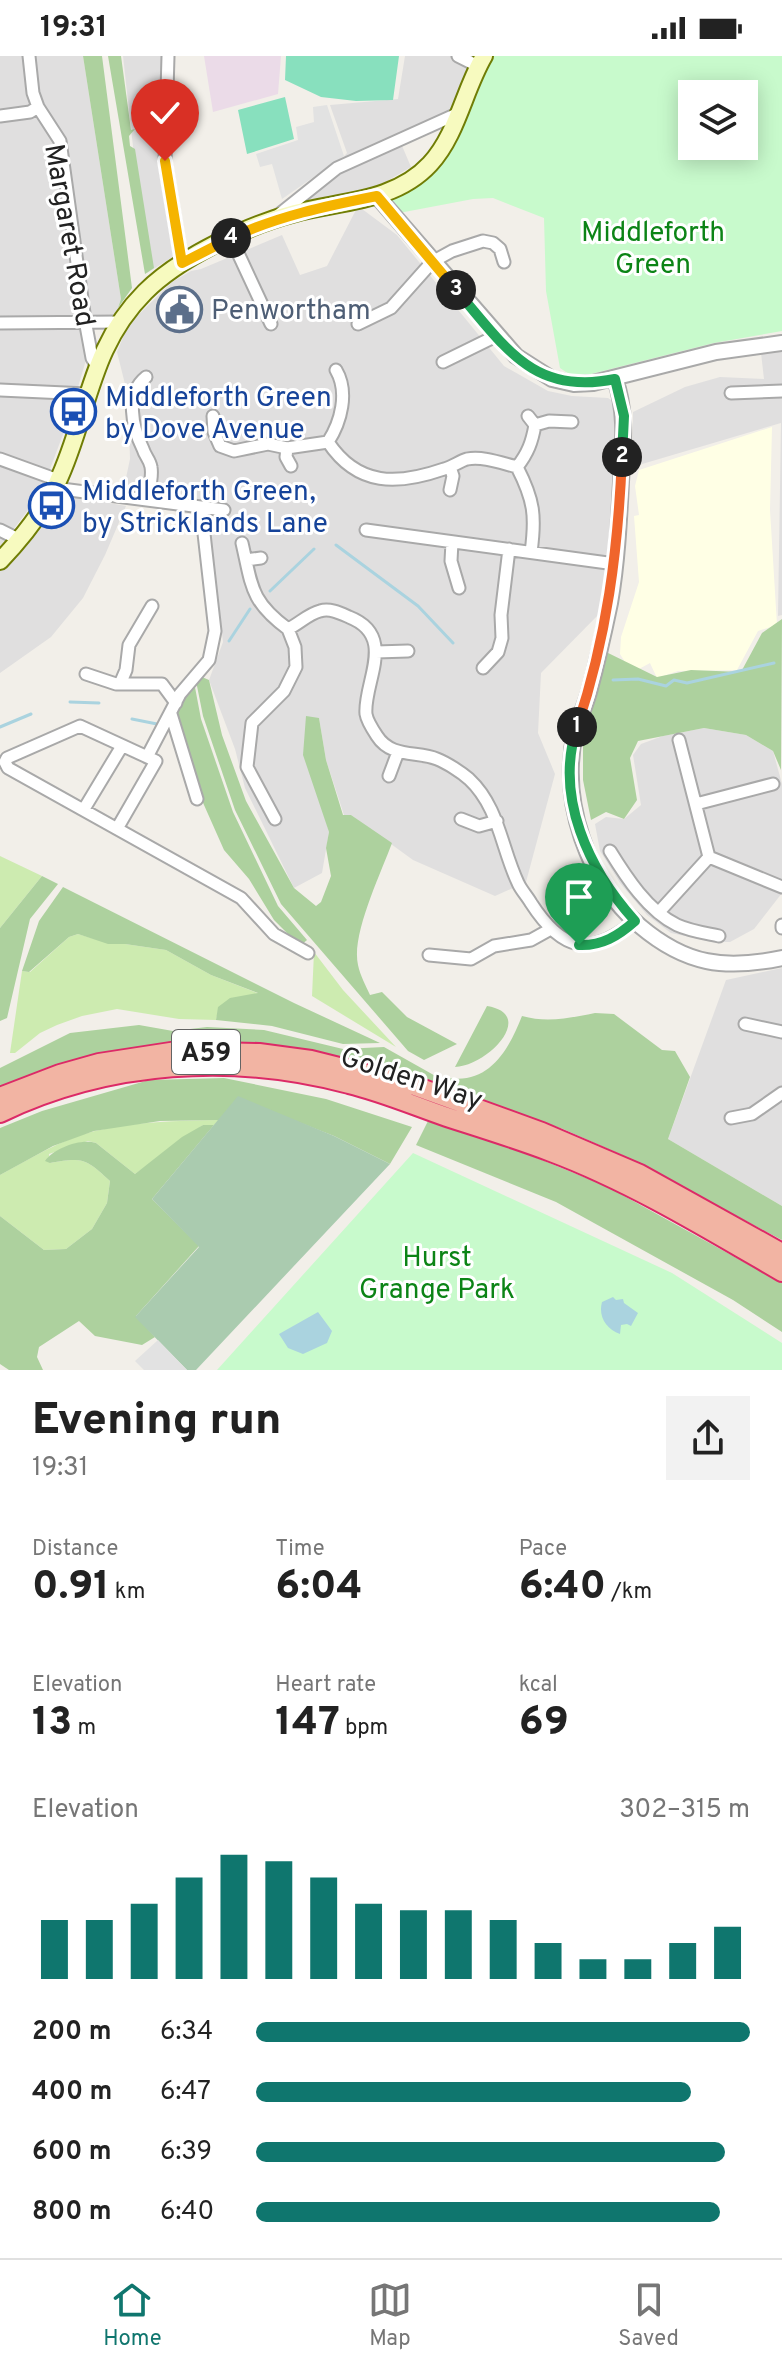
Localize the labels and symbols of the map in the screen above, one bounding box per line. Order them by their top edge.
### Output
pin [131,79,199,161]
street label: Margaret Road [34,141,102,330]
park label: Middleforth Green [581,216,725,284]
pin: 4 [211,218,251,258]
pin: 3 [436,270,476,310]
public building icon: Penwortham [156,285,204,333]
place label: Penwortham [211,294,371,330]
place label: Middleforth Green by Dove Avenue [105,381,332,449]
bus stop icon: Middleforth Green by Dove Avenue [50,388,98,436]
pin: 2 [602,437,642,477]
place label: Middleforth Green, by Stricklands Lane [82,475,328,543]
bus stop icon: Middleforth Green, by Stricklands Lane [27,482,75,530]
pin: 1 [557,707,597,747]
pin [545,863,613,945]
road number: A59 [172,1030,240,1074]
street label: Golden Way [335,1040,487,1120]
park label: Hurst Grange Park [359,1241,515,1309]

